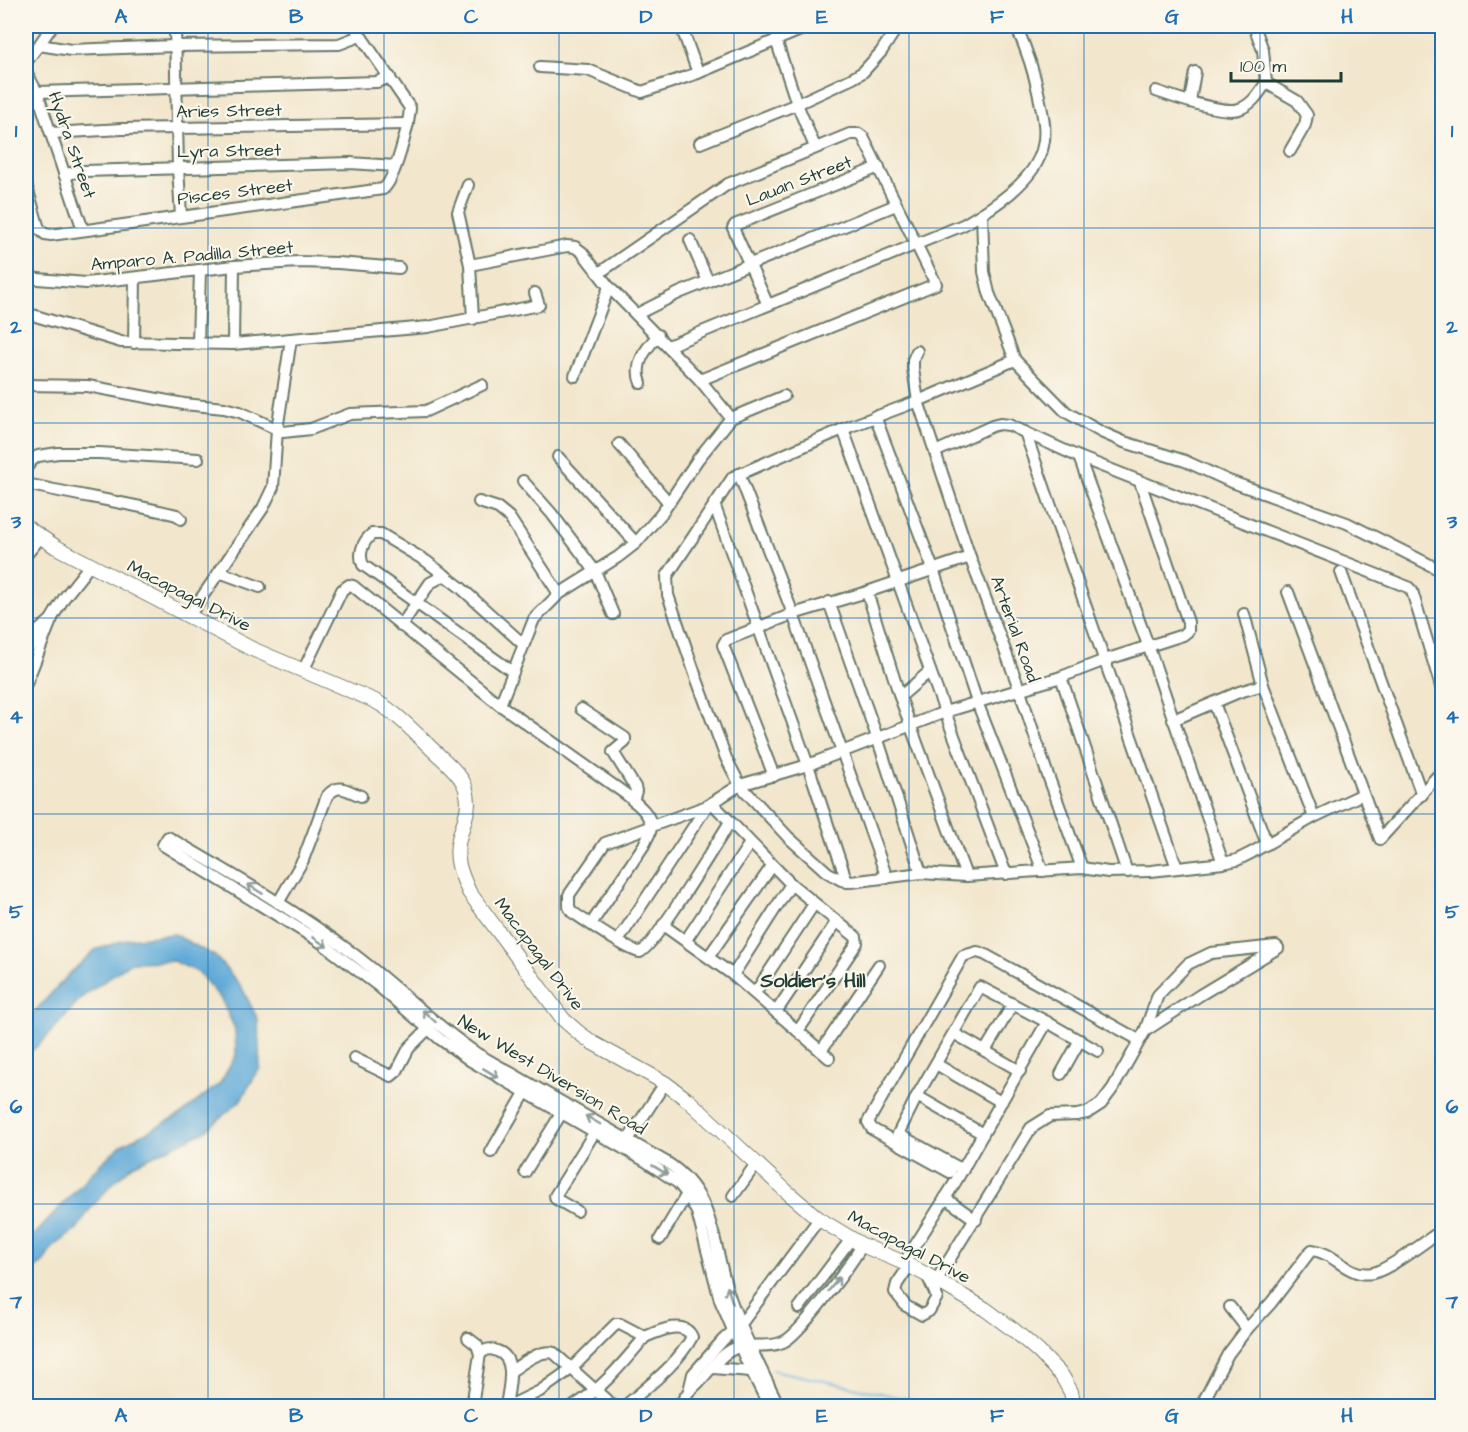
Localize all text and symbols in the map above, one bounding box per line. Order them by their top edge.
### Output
text: A [115,3,128,31]
text: B [289,3,304,31]
text: C [464,3,479,31]
text: D [640,3,653,31]
text: E [816,3,828,31]
text: F [990,3,1005,31]
text: G [1165,3,1179,31]
text: H [1341,3,1353,31]
scale bar [1231,45,1340,83]
text: 100 m [1240,54,1286,79]
street label: Hydra Street [41,88,102,203]
street label: Aries Street [176,98,283,124]
text: 1 [15,117,18,145]
text: 1 [1451,117,1454,145]
street label: Lyra Street [177,138,282,165]
street label: Lauan Street [742,149,856,213]
street label: Pisces Street [176,172,295,211]
street label: Amparo A. Padilla Street [90,235,295,277]
text: 2 [9,313,22,341]
text: 2 [1445,313,1458,341]
text: 3 [10,508,22,536]
text: 3 [1446,508,1458,536]
street label: Macapagal Drive [122,554,255,639]
street label: Arterial Road [984,572,1046,686]
text: 4 [9,703,23,731]
text: 4 [1445,703,1459,731]
one-way arrow [247,882,264,894]
street label: Macapagal Drive [487,892,590,1016]
text: 5 [9,898,24,926]
text: 5 [1445,898,1460,926]
one-way arrow [311,936,328,948]
district label: Soldier's Hill [759,967,866,995]
one-way arrow [422,1009,437,1023]
street label: New West Diversion Road [453,1009,651,1141]
one-way arrow [482,1068,499,1080]
text: 6 [10,1093,23,1121]
text: 6 [1446,1093,1459,1121]
one-way arrow [585,1114,602,1126]
one-way arrow [651,1165,668,1177]
street label: Macapagal Drive [843,1204,975,1291]
one-way arrow [827,1277,840,1293]
one-way arrow [724,1286,735,1305]
text: 7 [9,1288,23,1316]
text: 7 [1445,1288,1459,1316]
text: A [115,1402,128,1430]
text: B [289,1402,304,1430]
text: C [464,1402,479,1430]
text: D [640,1402,653,1430]
text: E [816,1402,828,1430]
text: F [990,1402,1005,1430]
text: G [1165,1402,1179,1430]
text: H [1341,1402,1353,1430]

